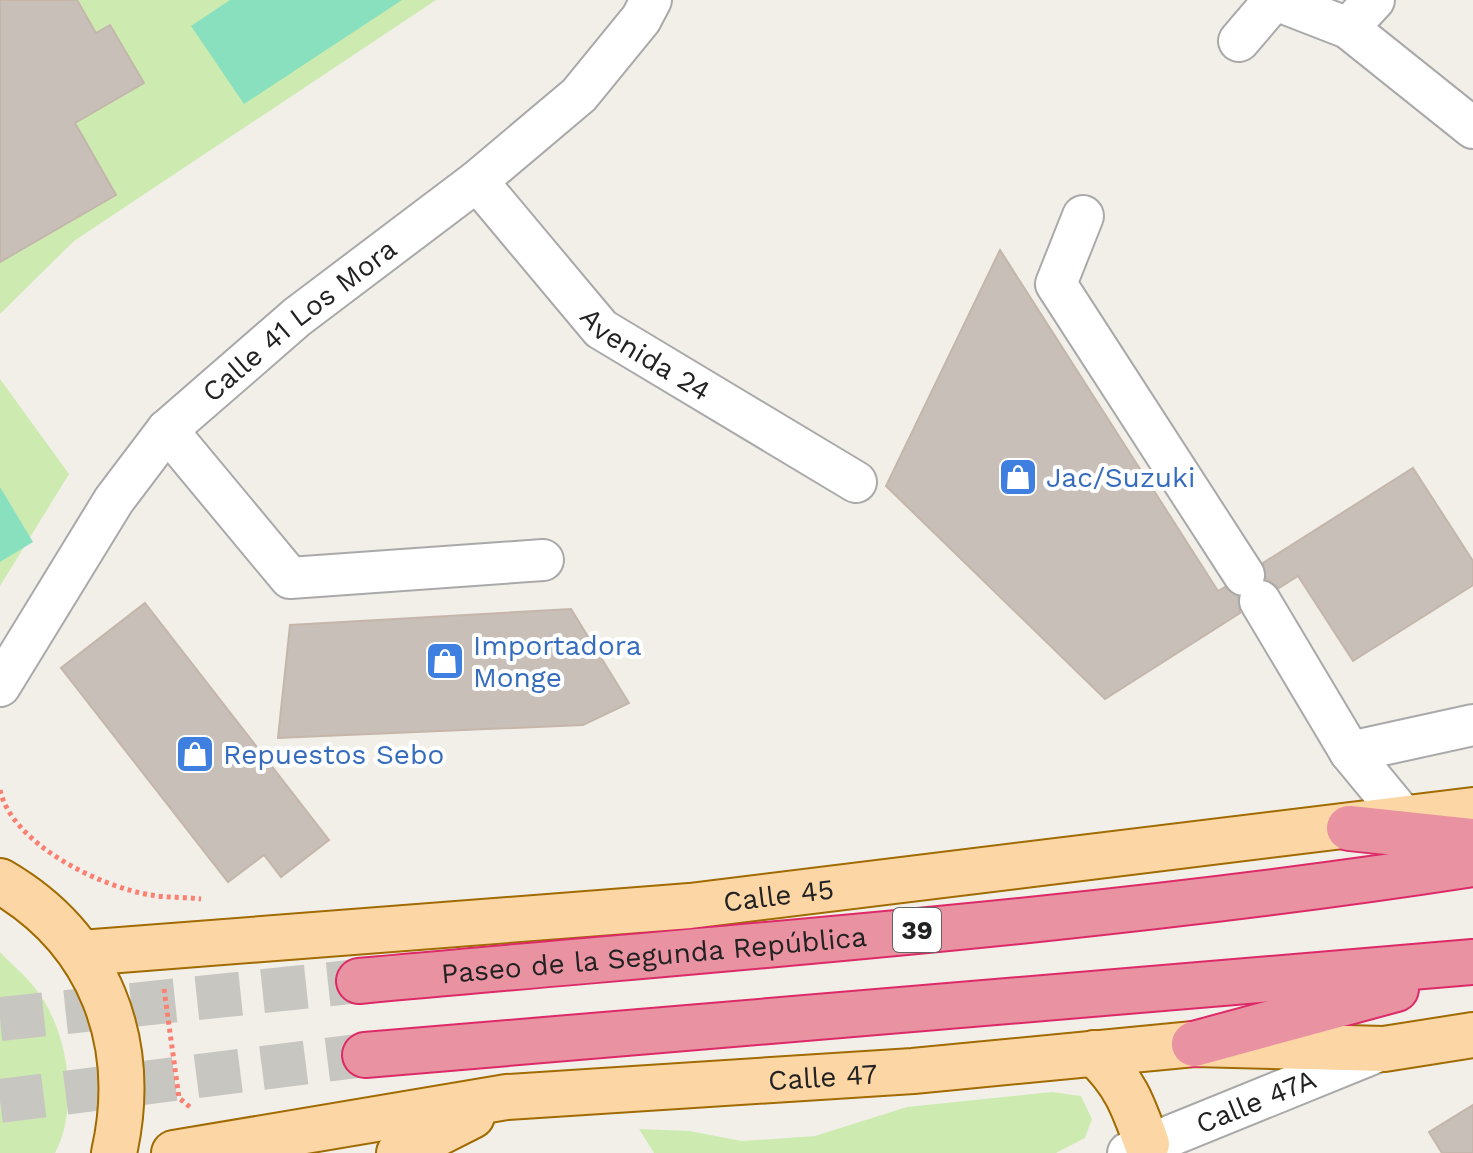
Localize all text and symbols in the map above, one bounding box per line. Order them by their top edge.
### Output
street label: Calle 41 Los Mora [195,232,403,408]
street label: Avenida 24 [574,301,717,407]
shop icon: Jac/Suzuki [997,456,1039,498]
place label: Jac/Suzuki [1046,461,1195,494]
place label: Importadora Monge [473,629,642,694]
shop icon: Importadora Monge [424,640,466,682]
shop icon: Repuestos Sebo [174,733,216,775]
place label: Repuestos Sebo [223,738,444,771]
street label: Calle 45 [721,872,836,918]
road number: 39 [893,908,941,952]
street label: Paseo de la Segunda República [440,919,868,990]
street label: Calle 47 [767,1057,878,1097]
street label: Calle 47A [1191,1062,1321,1140]

